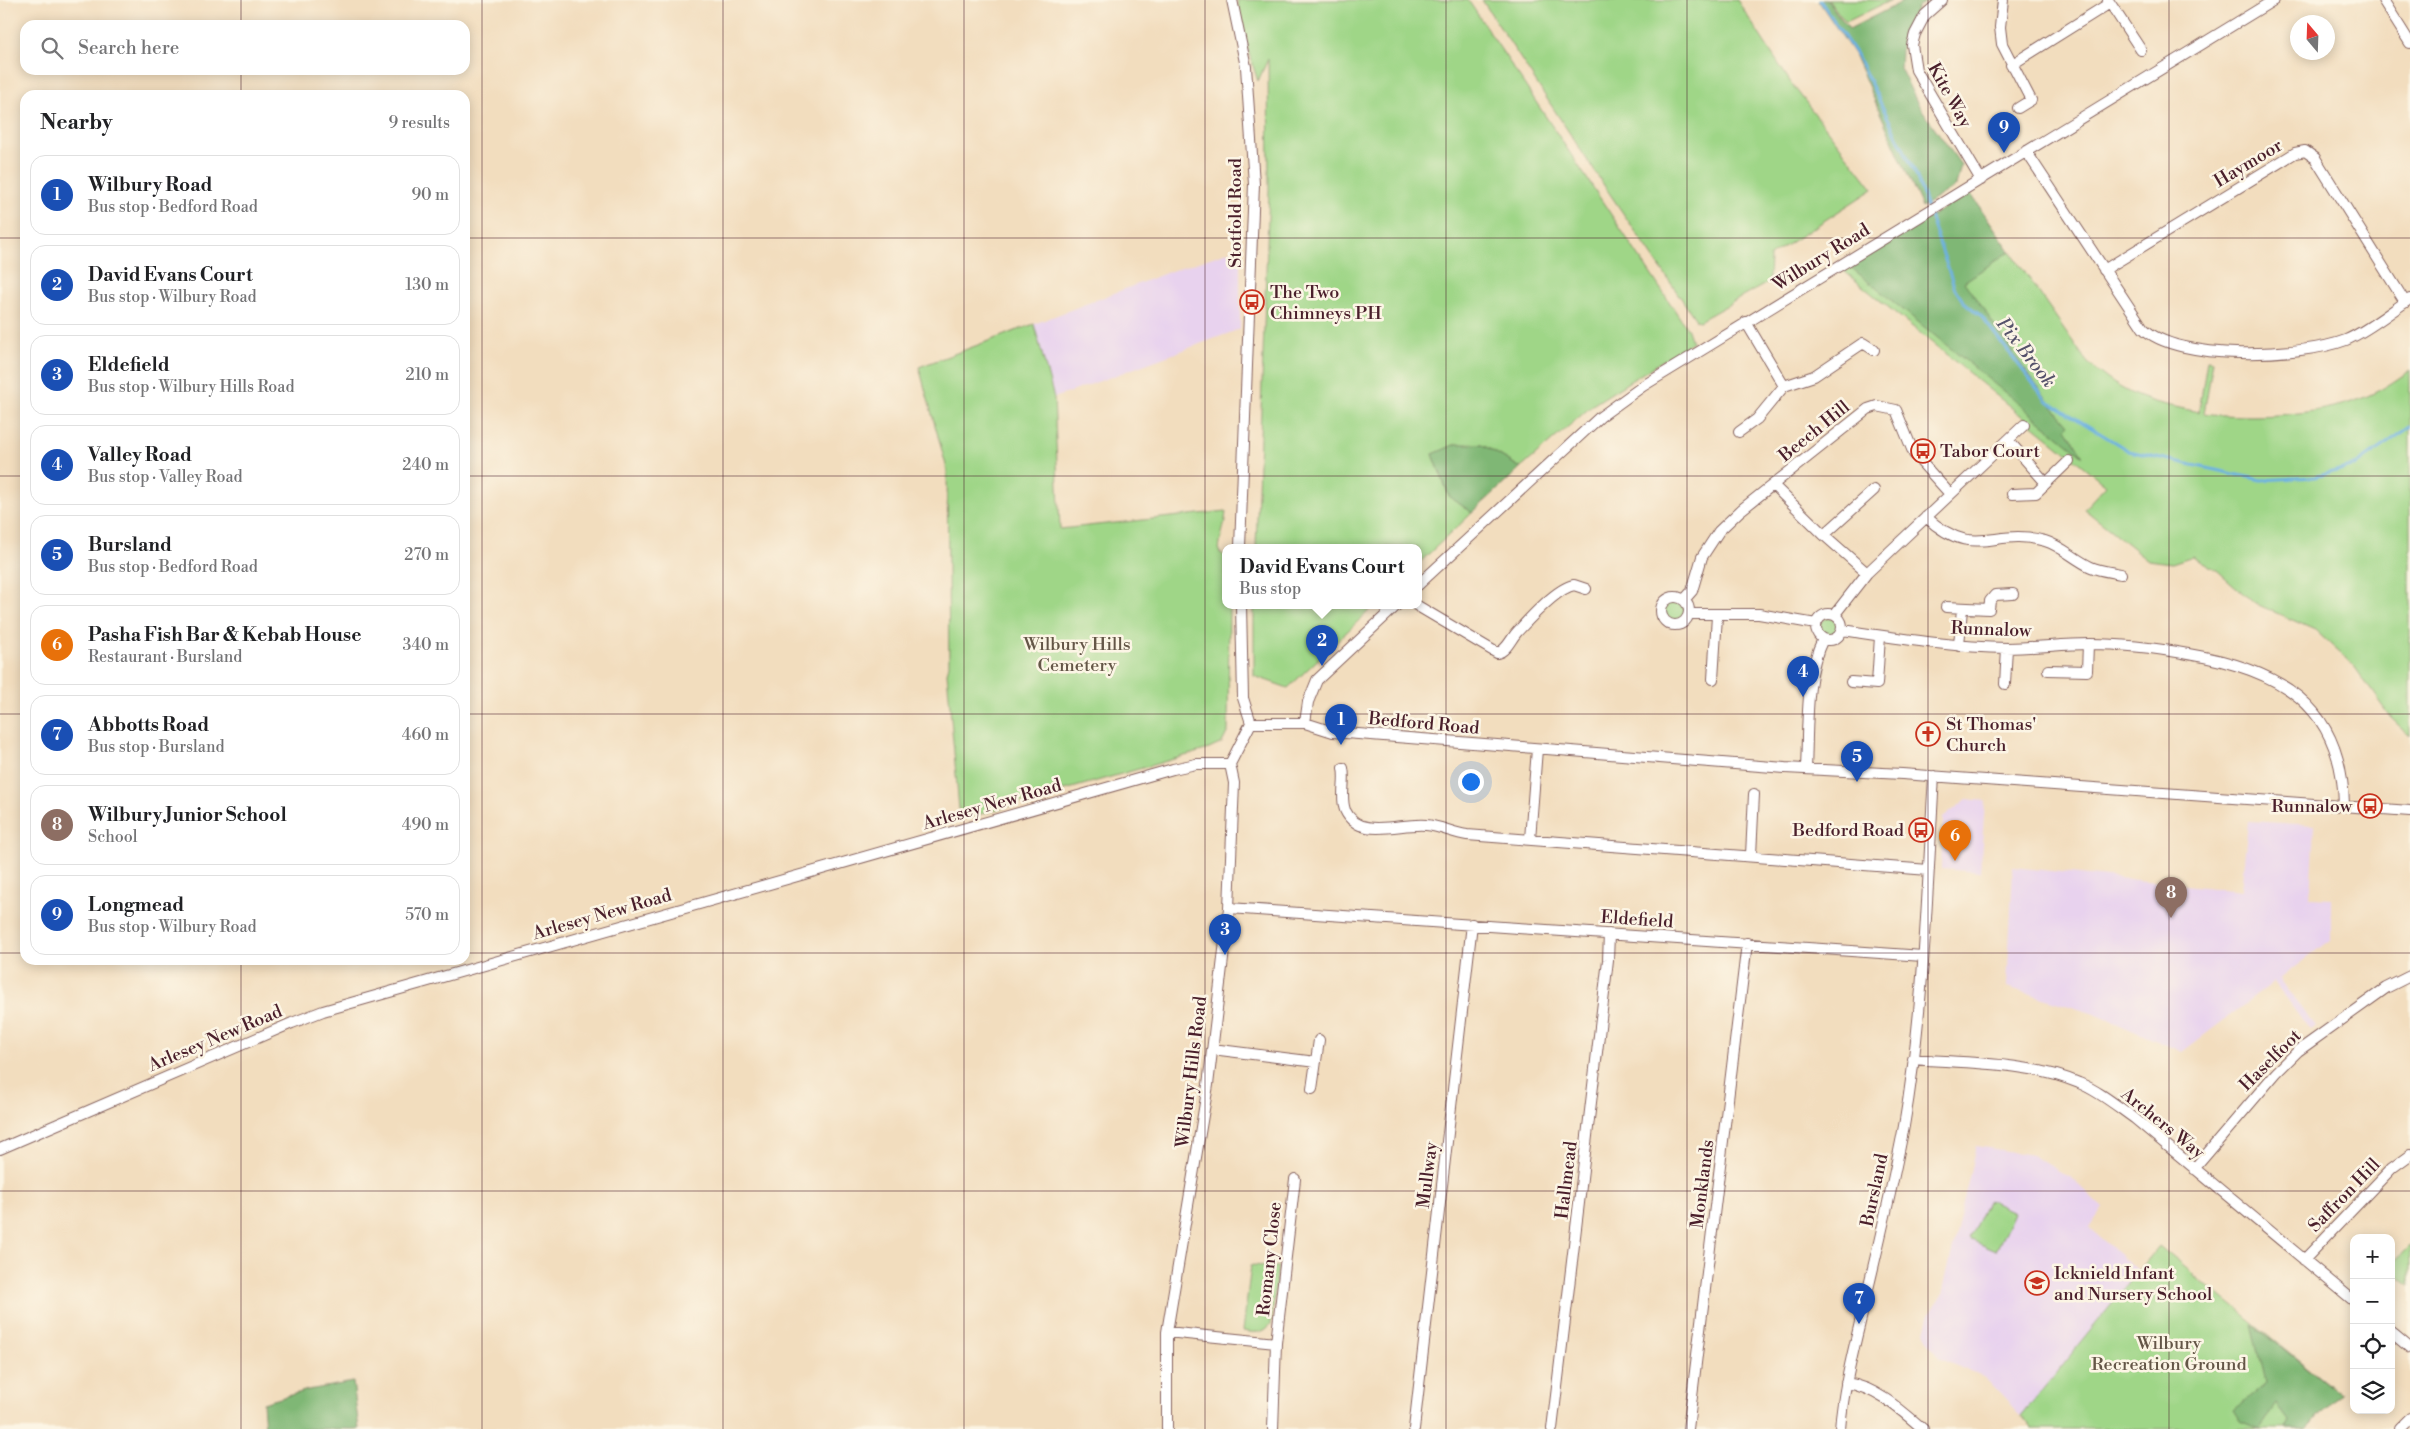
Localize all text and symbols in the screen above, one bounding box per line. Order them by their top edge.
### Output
north arrow [2290,15,2335,60]
search box [20,20,470,75]
icon: search [38,34,66,62]
text: Search here [78,36,179,60]
street label: Kite Way [1922,59,1977,132]
text: Nearby [40,110,113,136]
pin: 9 [1988,112,2020,153]
text: 9 results [389,113,450,133]
street label: Haymoor [2210,134,2287,193]
street label: Stotfold Road [1224,157,1247,268]
text: Wilbury Road [88,173,213,197]
text: 1 [53,185,61,205]
text: 90 m [411,185,449,205]
text: Bus stop · Bedford Road [88,197,258,217]
street label: Wilbury Road [1768,218,1875,297]
text: David Evans Court [88,263,253,287]
text: 2 [52,275,62,295]
text: 130 m [405,275,449,295]
place label: The Two Chimneys PH [1270,281,1382,325]
text: Bus stop · Wilbury Road [88,287,257,307]
bus stop icon: The Two Chimneys PH [1239,289,1265,315]
water label: Pix Brook [1991,312,2061,393]
text: Eldefield [88,353,170,377]
text: 3 [52,365,62,385]
text: 210 m [405,365,449,385]
text: Bus stop · Wilbury Hills Road [88,377,295,397]
street label: Beech Hill [1773,395,1855,468]
bus stop icon: Tabor Court [1910,438,1936,464]
place label: Tabor Court [1940,440,2041,463]
text: Valley Road [88,443,192,467]
text: 4 [52,455,62,475]
text: 240 m [402,455,449,475]
text: Bus stop · Valley Road [88,467,243,487]
text: Bursland [88,533,172,557]
popup [1222,544,1422,609]
text: 5 [52,545,62,565]
text: 270 m [404,545,449,565]
text: David Evans Court [1240,555,1404,579]
text: Bus stop · Bedford Road [88,557,258,577]
text: Bus stop [1240,579,1301,599]
street label: Runnalow [1950,617,2032,642]
text: Pasha Fish Bar & Kebab House [88,623,361,647]
pin: 2 [1306,625,1338,666]
park label: Wilbury Hills Cemetery [1022,633,1131,677]
text: 6 [52,635,62,655]
text: 340 m [402,635,449,655]
text: Restaurant · Bursland [88,647,242,667]
pin: 4 [1787,656,1819,697]
pin: 1 [1325,704,1357,745]
street label: Bedford Road [1366,707,1481,740]
text: Abbotts Road [88,713,209,737]
place label: St Thomas' Church [1946,713,2036,757]
church icon: St Thomas' Church [1915,721,1941,747]
text: 7 [52,725,62,745]
text: 460 m [402,725,449,745]
text: Bus stop · Bursland [88,737,225,757]
pin: 5 [1841,741,1873,782]
your location [1458,769,1484,795]
street label: Arlesey New Road [919,773,1065,836]
bus stop icon: Runnalow [2357,793,2383,819]
place label: Runnalow [2271,795,2353,818]
text: Wilbury Junior School [88,803,287,827]
text: 8 [52,815,62,835]
text: 490 m [402,815,449,835]
bus stop icon: Bedford Road [1908,817,1934,843]
place label: Bedford Road [1791,819,1905,842]
pin: 6 [1939,820,1971,861]
text: School [88,827,137,847]
pin: 8 [2155,877,2187,918]
street label: Arlesey New Road [529,883,675,946]
text: Longmead [88,893,184,917]
text: 9 [52,905,62,925]
text: 570 m [405,905,449,925]
street label: Eldefield [1600,905,1675,934]
pin: 3 [1209,914,1241,955]
text: Bus stop · Wilbury Road [88,917,257,937]
street label: Wilbury Hills Road [1171,994,1212,1150]
street label: Arlesey New Road [144,1000,287,1078]
street label: Haselfoot [2234,1024,2307,1096]
street label: Archers Way [2115,1082,2209,1164]
street label: Monklands [1686,1138,1719,1230]
street label: Hallmead [1550,1139,1583,1220]
street label: Mullway [1412,1140,1443,1210]
street label: Bursland [1855,1151,1894,1230]
street label: Saffron Hill [2303,1153,2386,1237]
street label: Romany Close [1252,1201,1287,1317]
map controls [2350,1234,2395,1414]
button: + [2350,1234,2395,1279]
place label: Icknield Infant and Nursery School [2054,1262,2213,1306]
school or university icon: Icknield Infant and Nursery School [2024,1270,2050,1296]
button: − [2350,1279,2395,1324]
pin: 7 [1843,1283,1875,1324]
button: locate [2350,1324,2395,1369]
park label: Wilbury Recreation Ground [2091,1332,2247,1376]
button: layers [2350,1369,2395,1414]

